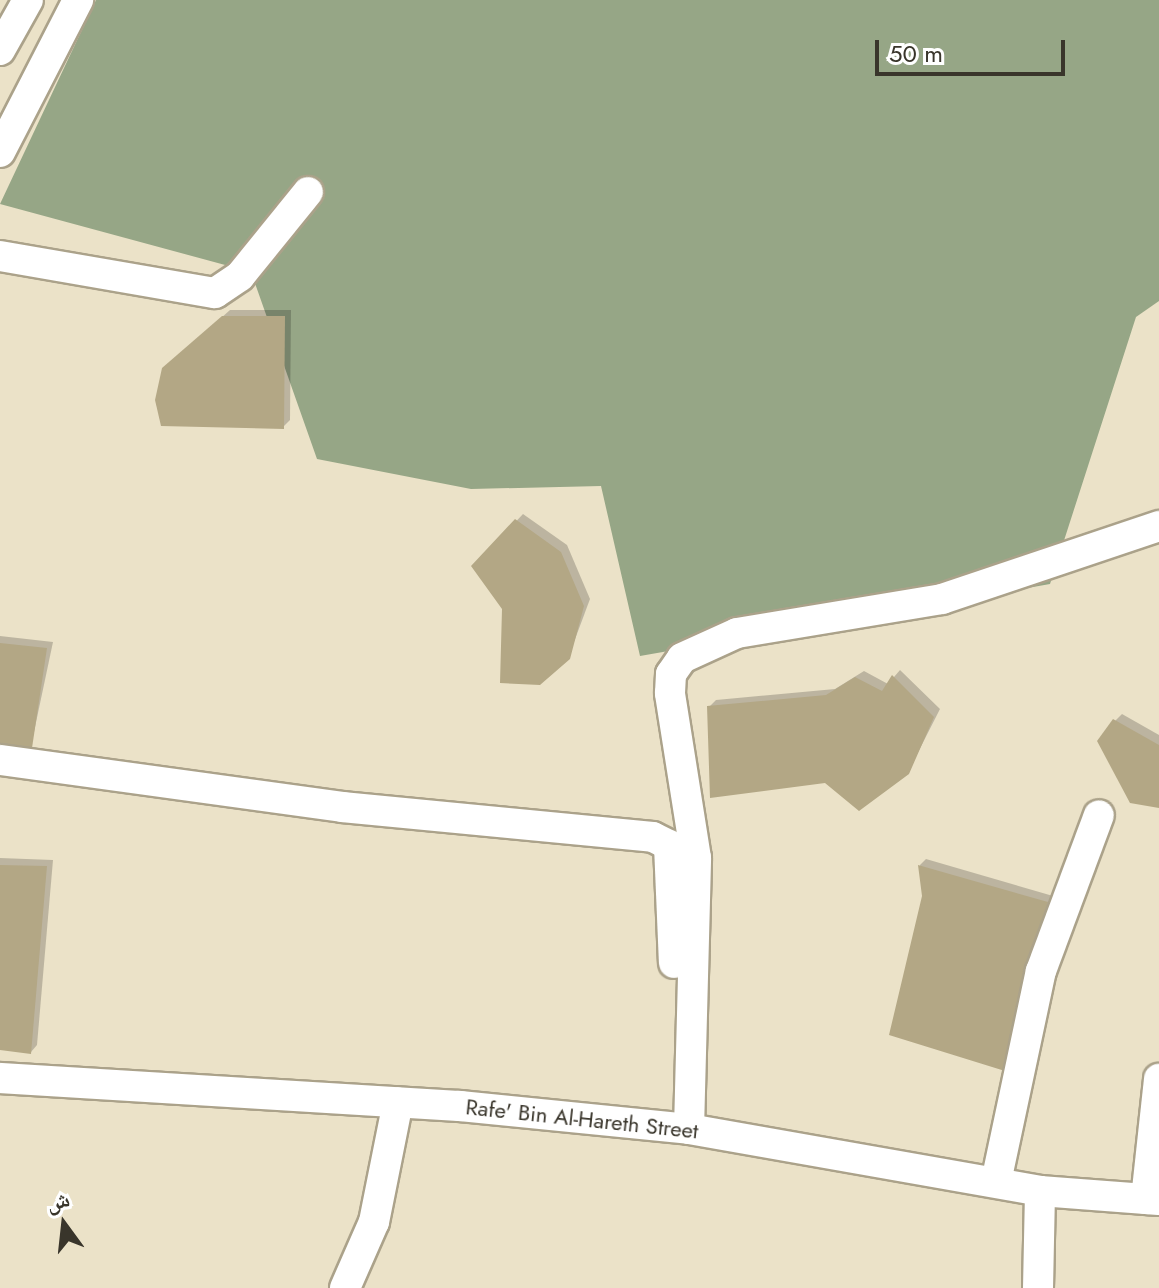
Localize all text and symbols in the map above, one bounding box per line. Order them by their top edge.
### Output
scale bar [879,24,1069,74]
text: 50 m [889,36,943,71]
street label: Rafe' Bin Al-Hareth Street [464,1094,700,1144]
text: ش [42,1182,73,1219]
north arrow [24,1184,104,1264]

